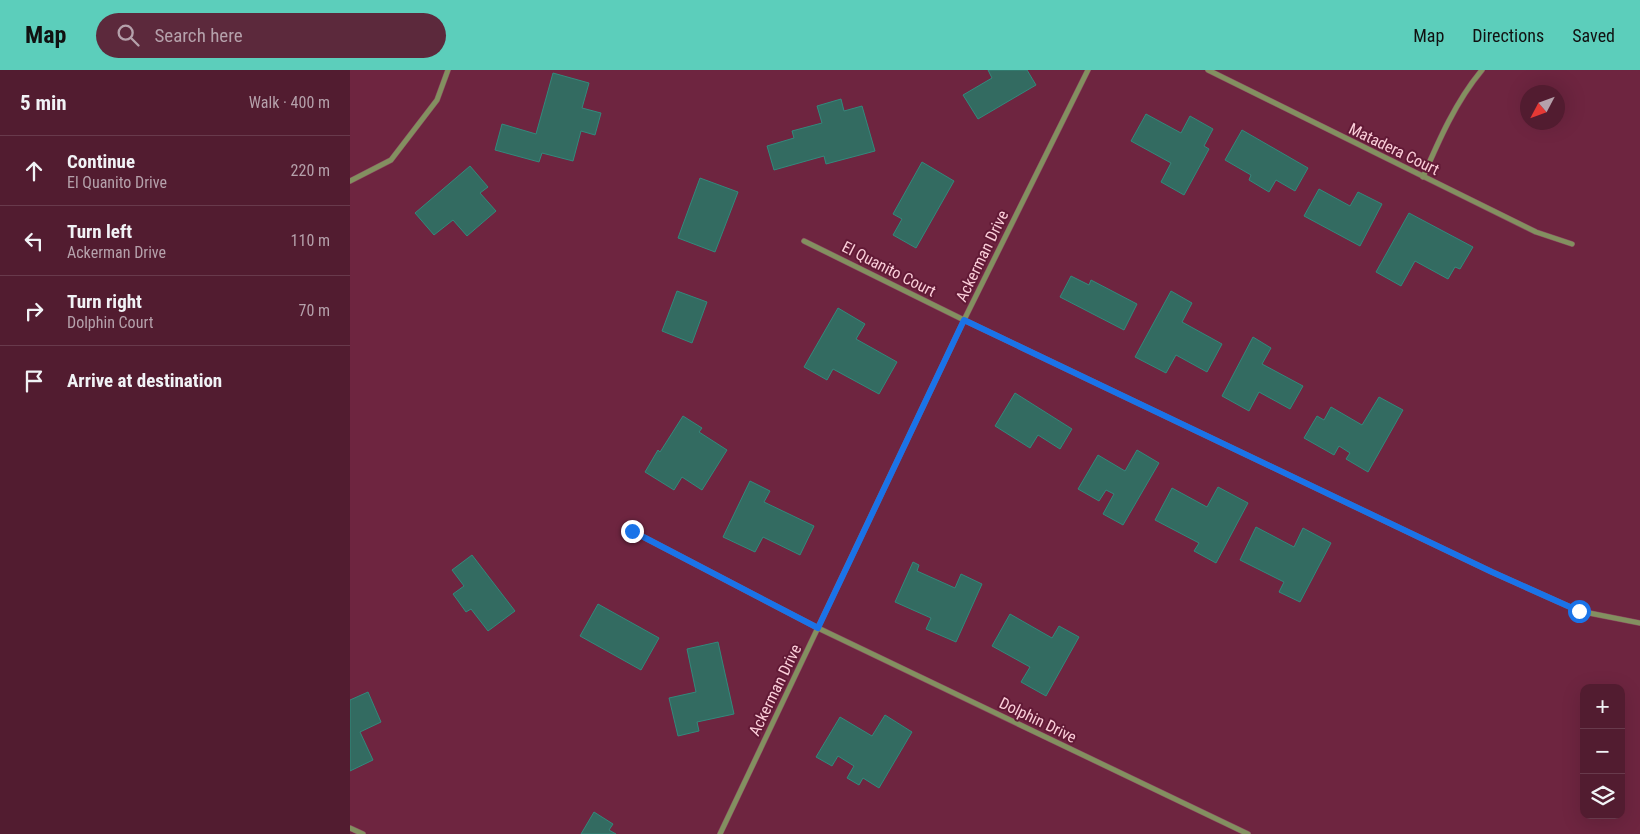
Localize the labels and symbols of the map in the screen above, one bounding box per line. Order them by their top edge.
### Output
north arrow [1520,85,1565,130]
street label: Matadera Court [1346,119,1443,179]
street label: Ackerman Drive [952,207,1012,305]
street label: El Quanito Court [839,237,939,301]
route end [621,520,644,543]
route start [1568,600,1591,623]
street label: Ackerman Drive [745,641,805,739]
street label: Dolphin Drive [996,693,1080,747]

